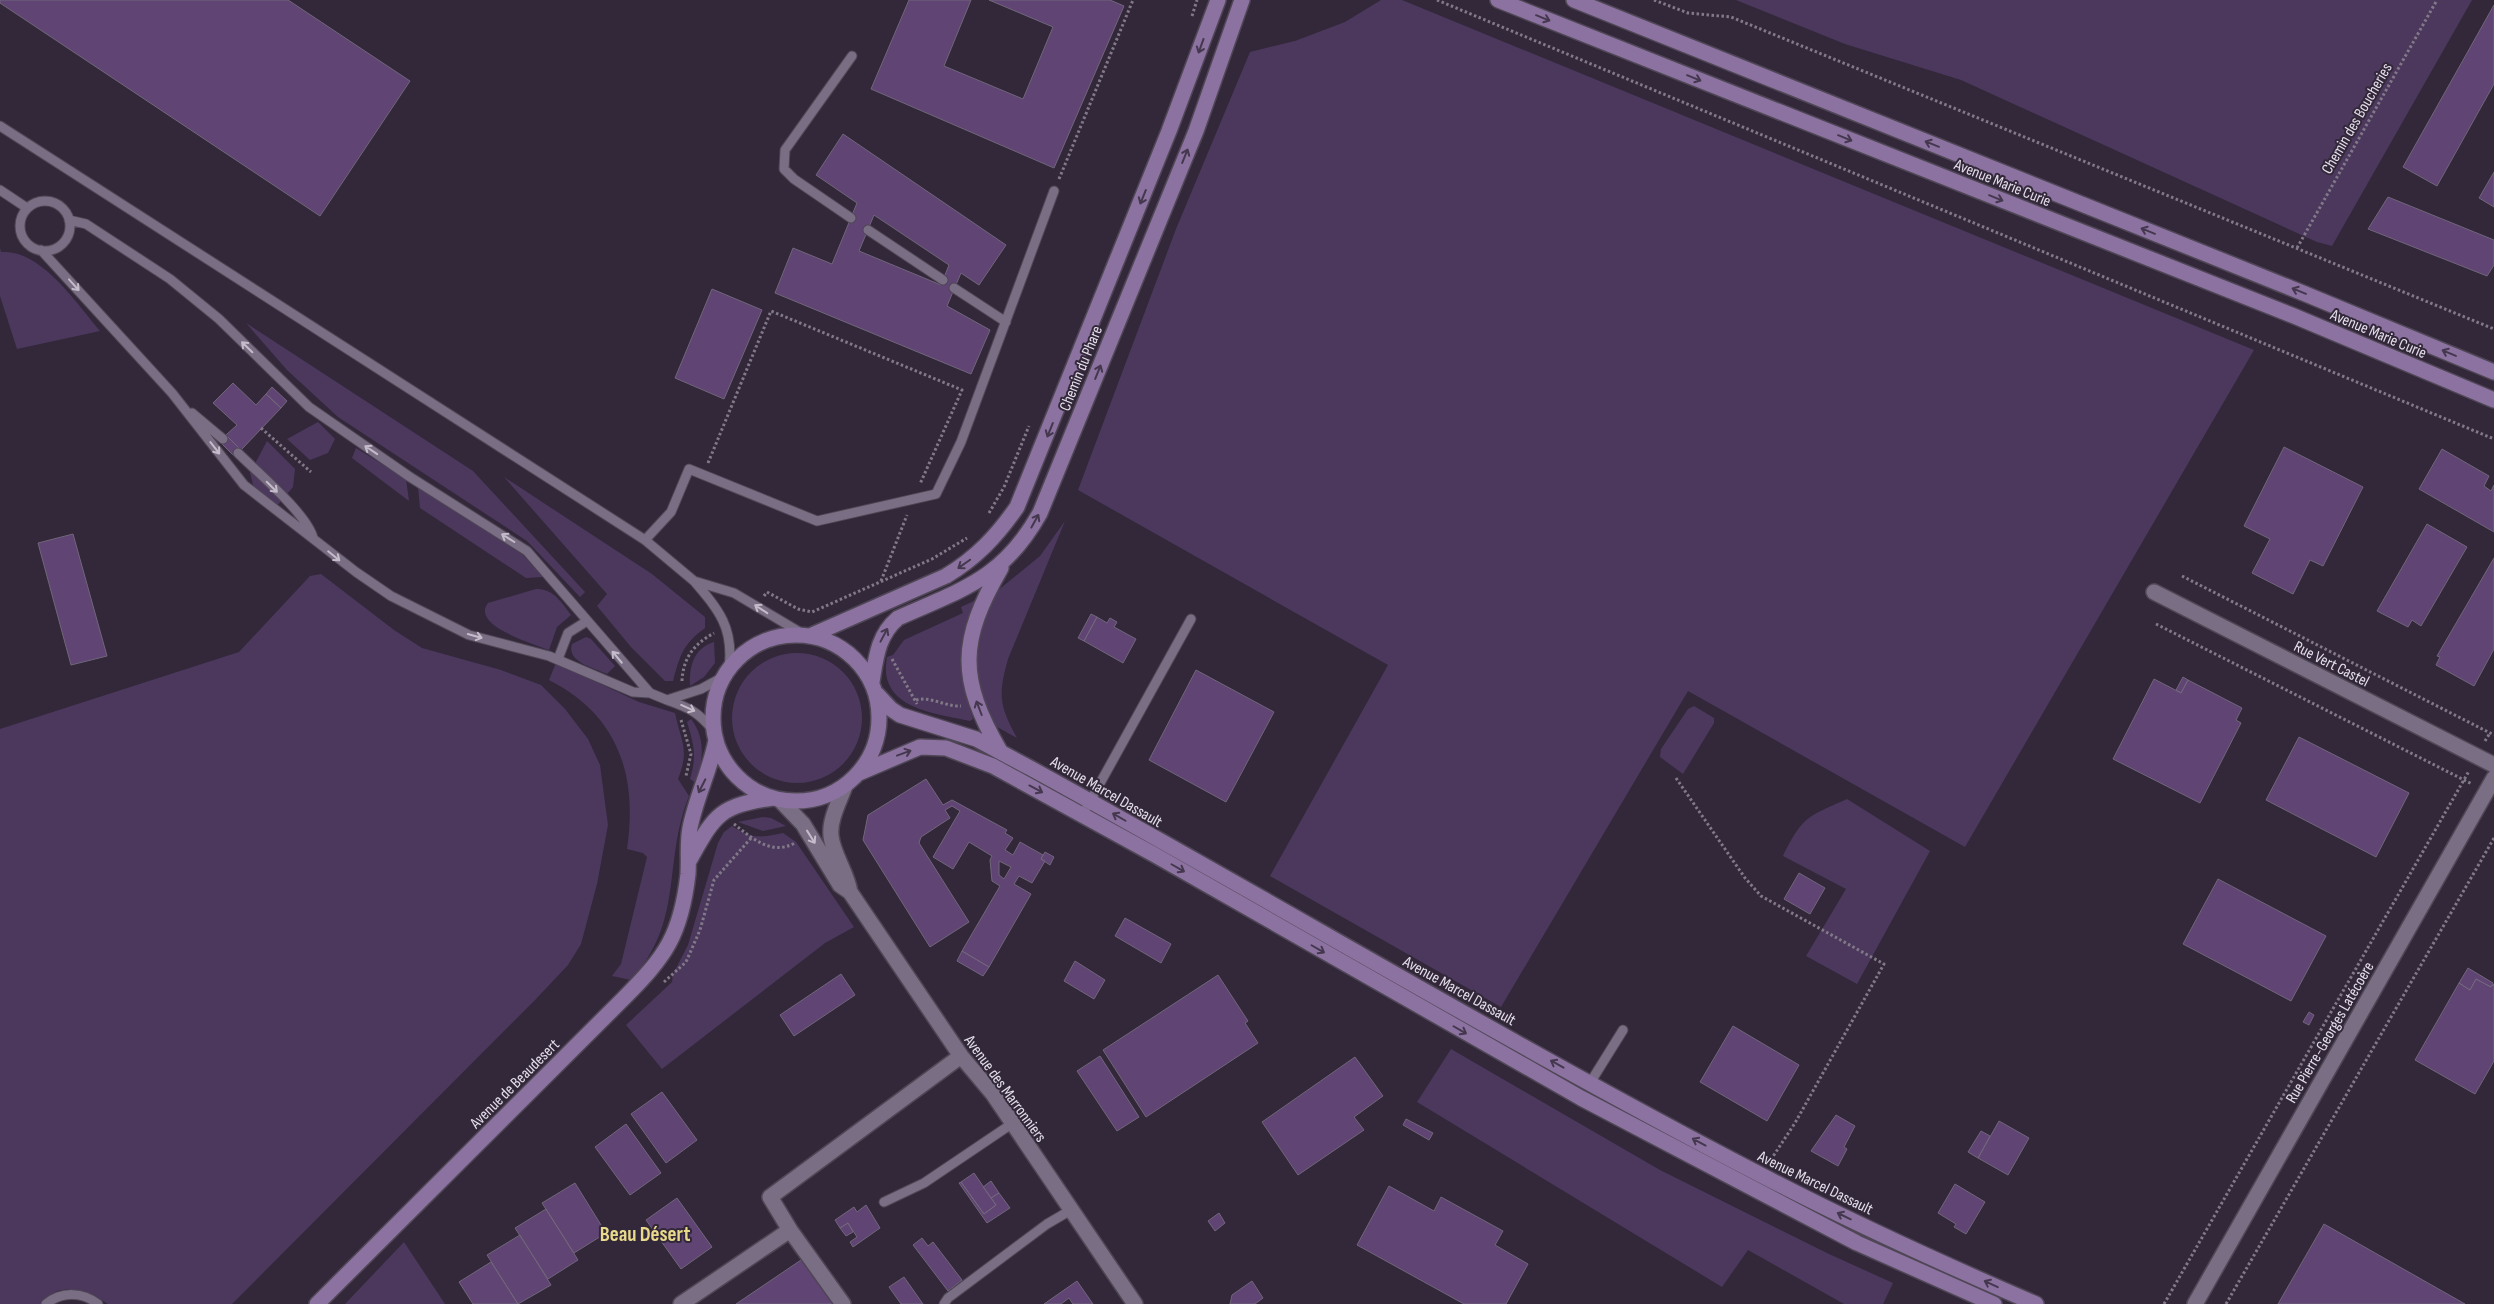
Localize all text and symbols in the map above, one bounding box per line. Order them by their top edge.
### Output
one-way arrow [1535,14,1550,23]
one-way arrow [1196,38,1205,53]
street label: Chemin des Boucheries [2318,60,2397,178]
one-way arrow [1686,74,1701,83]
one-way arrow [1837,134,1852,143]
one-way arrow [1925,139,1940,148]
one-way arrow [1181,149,1191,164]
street label: Avenue Marie Curie [1951,155,2053,211]
one-way arrow [1137,190,1146,205]
one-way arrow [1988,194,2004,203]
one-way arrow [2141,225,2156,235]
one-way arrow [68,279,80,292]
one-way arrow [2292,286,2307,295]
street label: Avenue Marie Curie [2327,305,2429,363]
street label: Chemin du Phare [1056,323,1107,414]
one-way arrow [241,340,253,353]
one-way arrow [2442,348,2457,358]
one-way arrow [1093,365,1103,380]
one-way arrow [1045,421,1054,437]
one-way arrow [209,441,220,454]
one-way arrow [364,445,378,456]
one-way arrow [266,481,279,493]
one-way arrow [1030,514,1040,529]
one-way arrow [502,532,516,542]
one-way arrow [328,551,341,562]
one-way arrow [957,559,971,569]
one-way arrow [755,604,769,614]
one-way arrow [880,628,889,643]
one-way arrow [467,632,483,642]
street label: Rue Vert Castel [2290,637,2372,691]
one-way arrow [612,651,623,664]
one-way arrow [974,700,983,716]
one-way arrow [680,704,695,713]
one-way arrow [895,748,911,757]
street label: Avenue Marcel Dassault [1046,752,1166,832]
one-way arrow [697,779,707,794]
one-way arrow [1028,784,1043,794]
one-way arrow [1112,812,1126,822]
one-way arrow [805,830,816,844]
one-way arrow [1170,863,1185,873]
one-way arrow [1311,945,1325,955]
street label: Avenue Marcel Dassault [1399,952,1519,1030]
street label: Rue Pierre-Georges Latécoère [2282,959,2379,1107]
one-way arrow [1452,1025,1466,1035]
street label: Avenue des Marronniers [959,1031,1050,1146]
street label: Avenue de Beaudesert [466,1035,564,1133]
one-way arrow [1550,1058,1564,1068]
one-way arrow [1693,1136,1707,1146]
street label: Avenue Marcel Dassault [1754,1147,1876,1220]
one-way arrow [1837,1210,1852,1220]
district label: Beau Désert [600,1222,690,1247]
one-way arrow [1984,1279,1999,1288]

